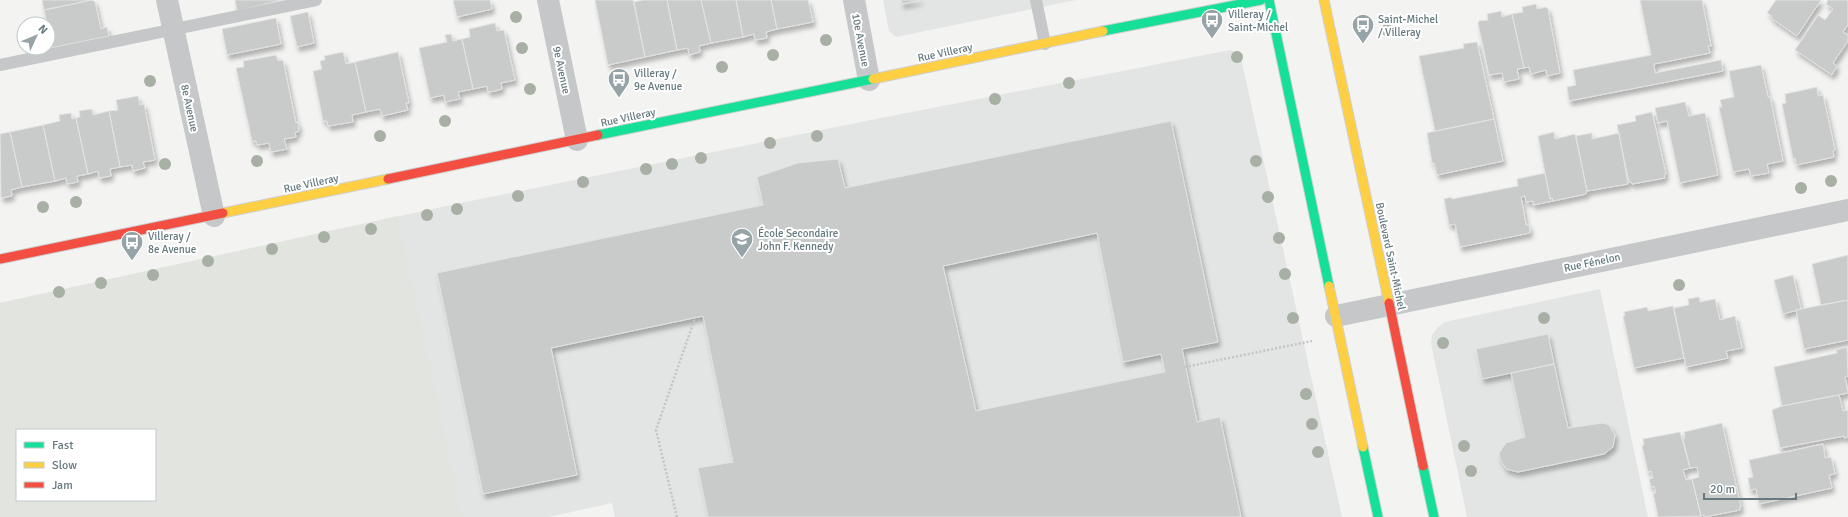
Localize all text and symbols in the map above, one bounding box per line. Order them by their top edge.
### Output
bus stop icon: Villeray / Saint-Michel [1199,7,1225,40]
place label: Villeray / Saint-Michel [1228,8,1288,34]
street label: 10e Avenue [849,12,872,68]
bus stop icon: Saint-Michel / Villeray [1350,12,1376,45]
place label: Saint-Michel / Villeray [1378,13,1438,39]
north arrow [16,16,56,56]
text: N [35,22,50,37]
street label: Rue Villeray [916,40,975,65]
street label: 9e Avenue [550,45,573,95]
bus stop icon: Villeray / 9e Avenue [606,66,632,99]
place label: Villeray / 9e Avenue [634,67,682,93]
street label: 8e Avenue [178,83,201,133]
street label: Rue Villeray [599,105,658,130]
street label: Rue Villeray [282,171,341,196]
street label: Boulevard Saint-Michel [1373,201,1408,311]
school or university icon: École Secondaire John F. Kennedy [729,226,755,259]
place label: École Secondaire John F. Kennedy [758,226,838,253]
bus stop icon: Villeray / 8e Avenue [119,229,145,262]
place label: Villeray / 8e Avenue [148,230,196,256]
street label: Rue Fénelon [1563,250,1622,275]
legend [16,429,156,501]
text: Fast [52,438,73,453]
text: Slow [52,458,77,473]
scale bar [1704,475,1796,501]
text: Jam [52,478,73,493]
text: 20 m [1710,482,1735,497]

